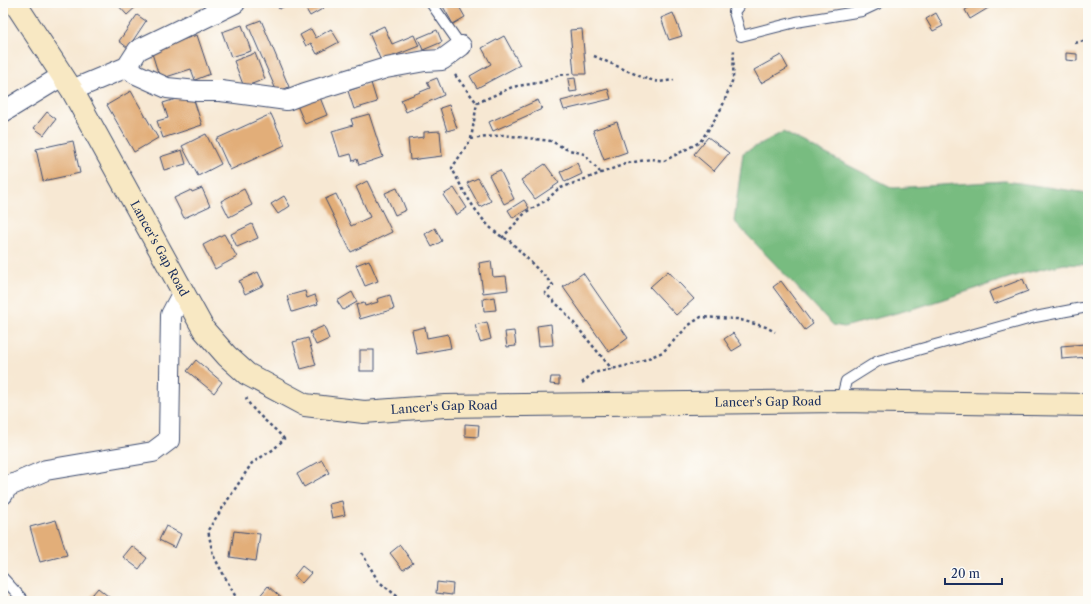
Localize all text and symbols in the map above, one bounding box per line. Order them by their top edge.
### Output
street label: Lancer's Gap Road [127,198,192,299]
street label: Lancer's Gap Road [714,393,822,410]
street label: Lancer's Gap Road [390,397,498,417]
scale bar [945,560,1002,586]
text: 20 m [951,566,980,581]

